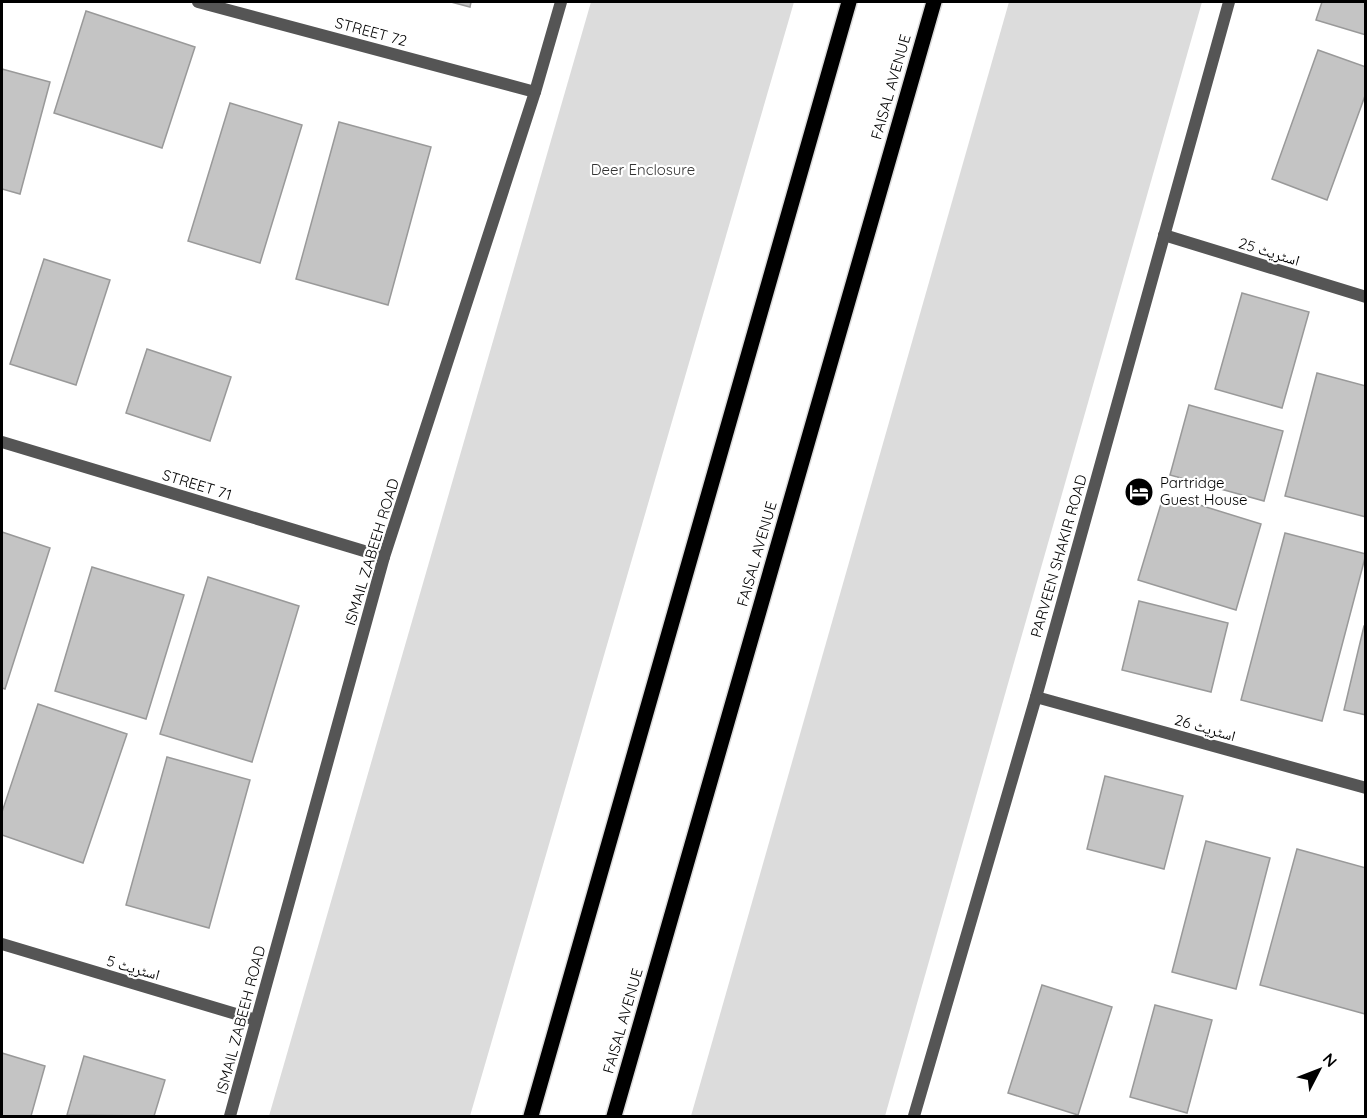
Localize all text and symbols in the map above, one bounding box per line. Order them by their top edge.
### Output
street label: STREET 72 [333,13,409,50]
street label: FAISAL AVENUE [866,32,915,142]
park label: Deer Enclosure [591,160,695,179]
street label: اسٹریٹ 25 [1236,233,1302,270]
street label: STREET 71 [160,465,234,504]
street label: PARVEEN SHAKIR ROAD [1026,472,1091,640]
place label: Partridge Guest House [1160,473,1248,509]
street label: ISMAIL ZABEEH ROAD [340,476,403,628]
hotel icon: Partridge Guest House [1123,476,1155,508]
street label: FAISAL AVENUE [732,499,781,609]
street label: اسٹریٹ 26 [1172,710,1238,745]
street label: ISMAIL ZABEEH ROAD [212,943,270,1096]
street label: اسٹریٹ 5 [104,951,162,984]
street label: FAISAL AVENUE [598,966,647,1076]
north arrow [1289,1040,1349,1100]
text: N [1319,1049,1342,1071]

